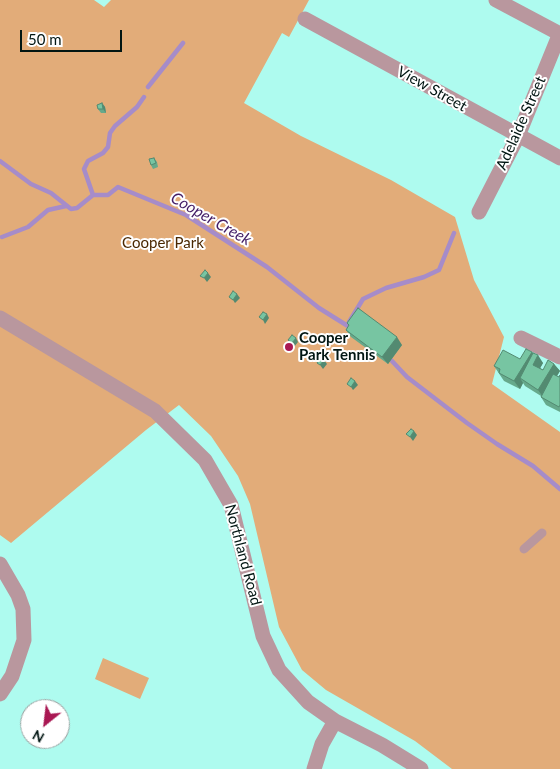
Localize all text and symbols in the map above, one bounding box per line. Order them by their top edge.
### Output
scale bar [22,20,125,52]
text: 50 m [28,30,62,48]
street label: View Street [394,63,470,115]
street label: Adelaide Street [492,73,550,173]
water label: Cooper Creek [167,188,255,250]
park label: Cooper Park [122,234,204,252]
place label: Cooper Park Tennis [299,329,375,364]
marker: Cooper Park Tennis [283,341,295,353]
street label: Northland Road [221,503,265,607]
north arrow [20,699,70,749]
text: N [29,727,47,747]

